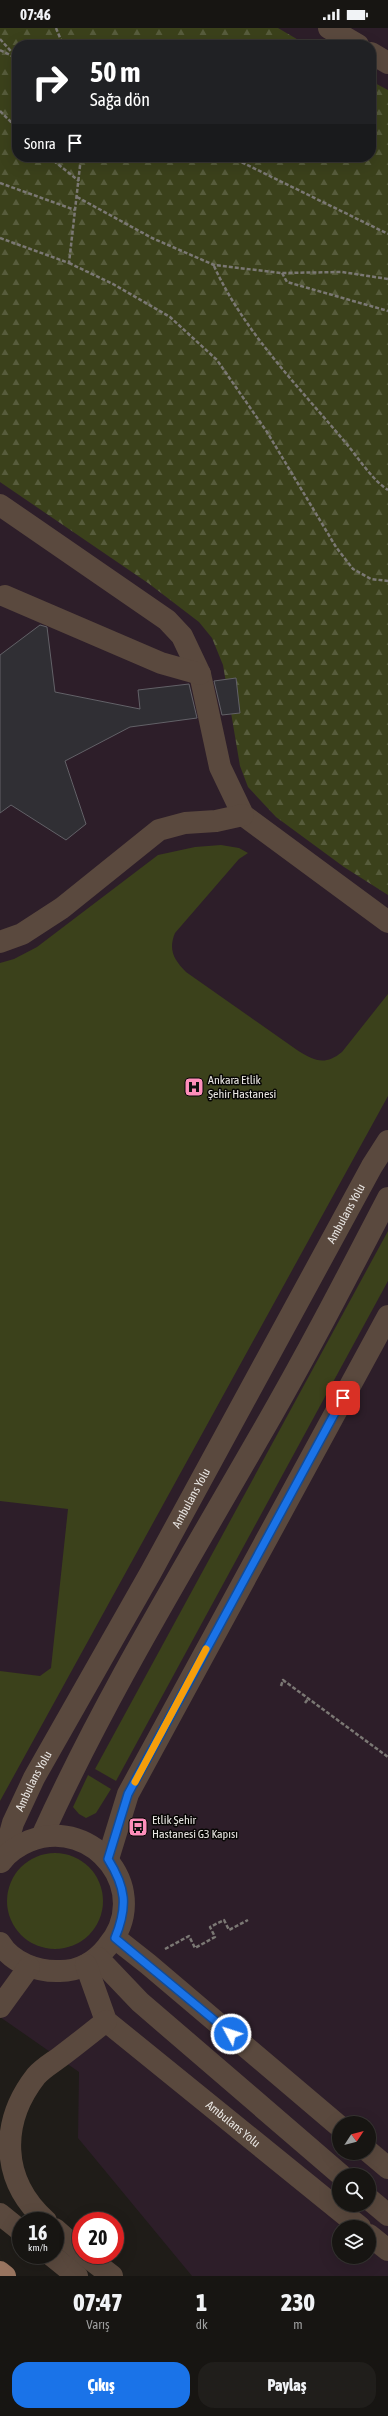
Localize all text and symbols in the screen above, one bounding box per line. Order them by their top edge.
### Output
text: 07:46 [20,6,51,23]
icon: right [24,56,76,108]
text: 50 m [90,56,140,88]
text: Sağa dön [90,89,150,110]
icon: arrive [64,132,86,154]
text: Sonra [24,135,56,152]
place label: Ankara Etlik Şehir Hastanesi [208,1073,276,1101]
hospital icon: Ankara Etlik Şehir Hastanesi [183,1076,205,1098]
street label: Ambulans Yolu [324,1181,368,1246]
pin [326,1381,360,1415]
icon: arrive [332,1387,354,1409]
street label: Ambulans Yolu [169,1466,213,1530]
street label: Ambulans Yolu [12,1748,55,1814]
place label: Etlik Şehir Hastanesi G3 Kapısı [152,1813,238,1841]
bus stop icon: Etlik Şehir Hastanesi G3 Kapısı [127,1816,149,1838]
position arrow [210,2013,252,2055]
street label: Ambulans Yolu [203,2098,263,2150]
north arrow [332,2116,376,2160]
map controls [332,2116,376,2264]
button: search [332,2168,376,2212]
speed limit sign: 20 [72,2212,124,2264]
button: layers [332,2220,376,2264]
text: 16 [29,2221,47,2244]
text: km/h [28,2242,48,2253]
text: 07:47 [73,2289,123,2316]
text: 1 [196,2289,207,2316]
text: 230 [281,2289,315,2316]
text: Varış [86,2317,110,2332]
text: dk [196,2317,208,2332]
text: m [293,2317,303,2332]
button: Çıkış [12,2362,190,2408]
button: Paylaş [198,2362,376,2408]

